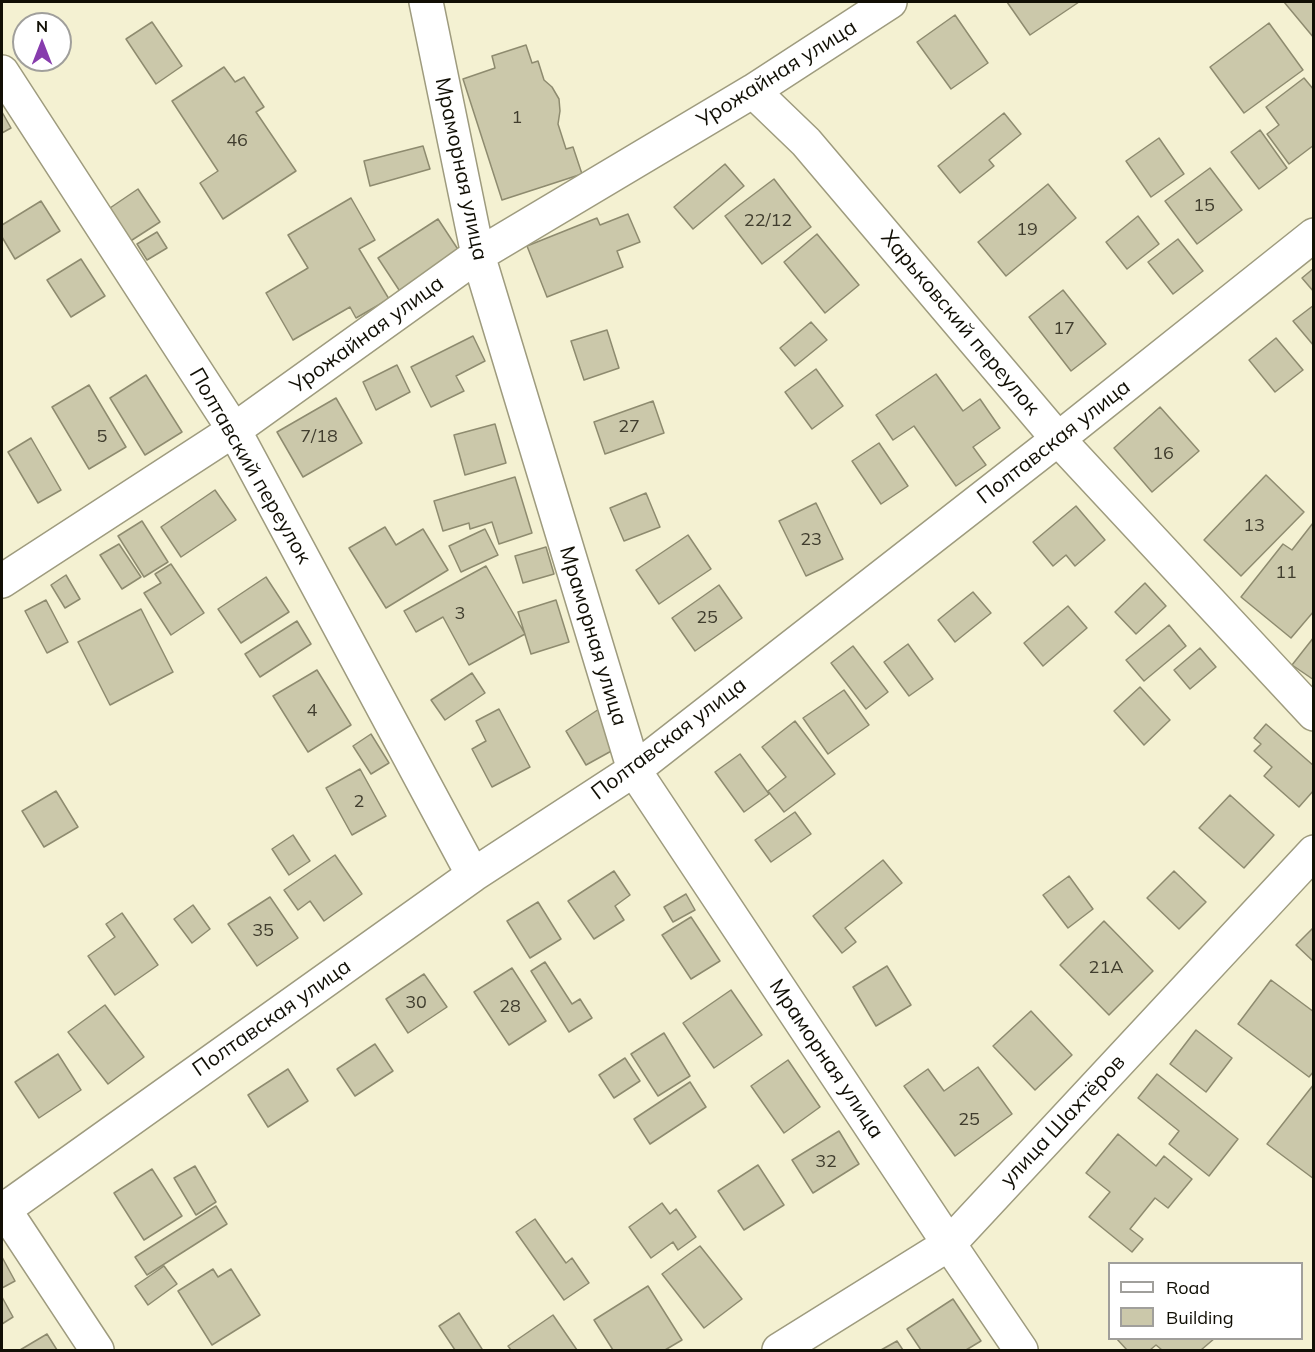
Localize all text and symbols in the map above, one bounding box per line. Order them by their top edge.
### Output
north arrow [12,12,72,72]
street label: Урожайная улица [692,15,862,133]
text: N [36,16,48,36]
street label: Мраморная улица [429,75,493,263]
house number: 1 [512,107,522,129]
house number: 46 [226,130,248,152]
house number: 15 [1193,195,1215,217]
house number: 22/12 [744,210,792,232]
house number: 19 [1016,219,1038,241]
street label: Харьковский переулок [875,225,1045,421]
street label: Урожайная улица [285,271,449,399]
house number: 17 [1053,318,1075,340]
street label: Полтавский переулок [184,364,316,568]
street label: Полтавская улица [972,374,1136,510]
house number: 27 [618,416,640,438]
house number: 5 [97,426,107,448]
house number: 7/18 [300,426,338,448]
house number: 16 [1152,443,1174,465]
house number: 13 [1243,515,1265,537]
house number: 23 [800,529,822,551]
street label: Мраморная улица [554,543,632,729]
house number: 11 [1275,562,1297,584]
house number: 3 [455,603,465,625]
house number: 25 [696,607,718,629]
street label: Полтавская улица [587,673,751,805]
house number: 4 [307,700,317,722]
house number: 2 [354,791,364,813]
house number: 35 [252,920,274,942]
street label: Полтавская улица [188,954,356,1082]
house number: 21А [1089,957,1123,979]
street label: Мраморная улица [763,975,889,1143]
house number: 30 [405,992,427,1014]
house number: 28 [499,996,521,1018]
street label: улица Шахтёров [995,1050,1131,1192]
house number: 25 [958,1109,980,1131]
house number: 32 [815,1151,837,1173]
legend [1108,1262,1303,1340]
text: Road [1166,1276,1210,1299]
text: Building [1166,1306,1234,1329]

